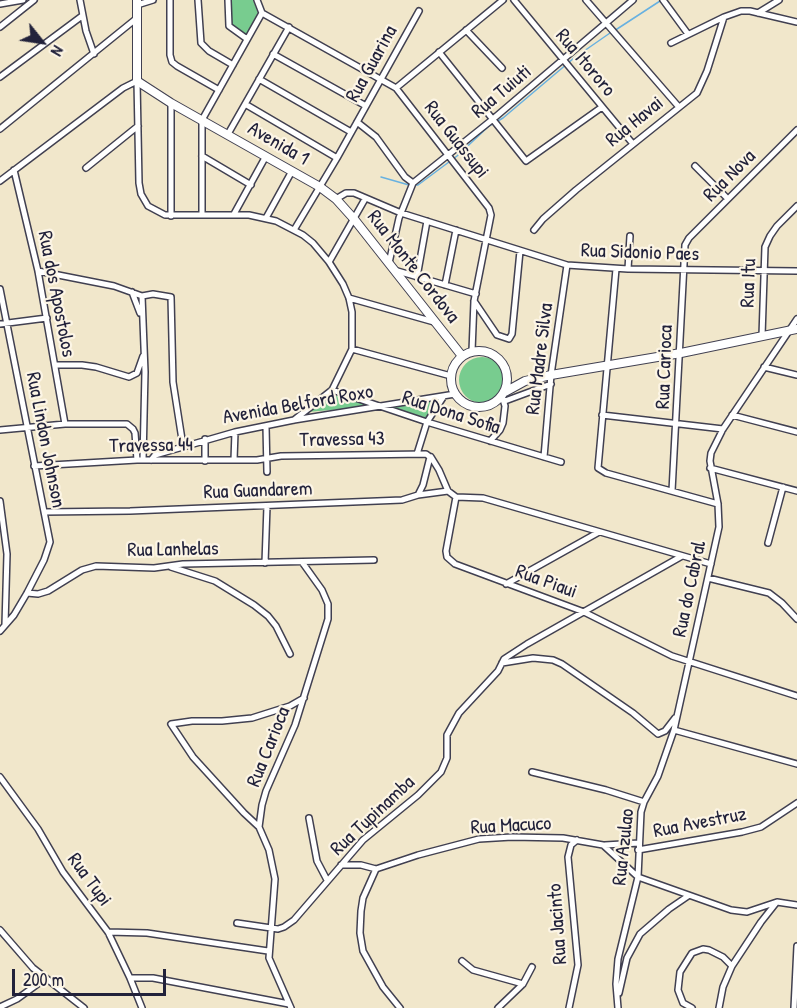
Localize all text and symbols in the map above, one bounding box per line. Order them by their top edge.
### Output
north arrow [12,12,72,72]
street label: Rua Guarina [341,21,403,107]
street label: Rua Itororo [550,24,620,102]
text: N [46,42,69,60]
street label: Rua Tuiuti [467,60,537,124]
street label: Rua Havai [601,92,669,152]
street label: Rua Guassupi [418,97,494,183]
street label: Avenida 1 [243,117,313,171]
street label: Rua Nova [699,145,761,207]
street label: Rua Monte Cordova [362,206,464,328]
street label: Rua dos Apostolos [32,229,80,359]
street label: Rua Sidonio Paes [580,239,700,267]
street label: Rua Itu [736,258,762,308]
street label: Rua Madre Silva [521,302,559,416]
street label: Rua Carioca [652,325,678,409]
street label: Rua Lindon Johnson [20,370,70,510]
street label: Avenida Belford Roxo [221,380,375,430]
street label: Rua Dona Sofia [399,386,503,440]
street label: Travessa 43 [299,427,385,453]
street label: Travessa 44 [109,433,193,459]
street label: Rua Guandarem [203,477,313,505]
street label: Rua Lanhelas [127,537,219,563]
street label: Rua do Cabral [668,539,712,639]
street label: Rua Piaui [512,560,580,604]
street label: Rua Carioca [242,703,296,791]
street label: Rua Tupinamba [326,771,420,861]
street label: Rua Avestruz [652,802,748,844]
street label: Rua Azulao [608,807,640,887]
street label: Rua Macuco [470,812,552,840]
street label: Rua Tupi [62,849,116,911]
street label: Rua Jacinto [543,883,573,965]
scale bar [15,957,170,995]
text: 200 m [23,967,64,992]

